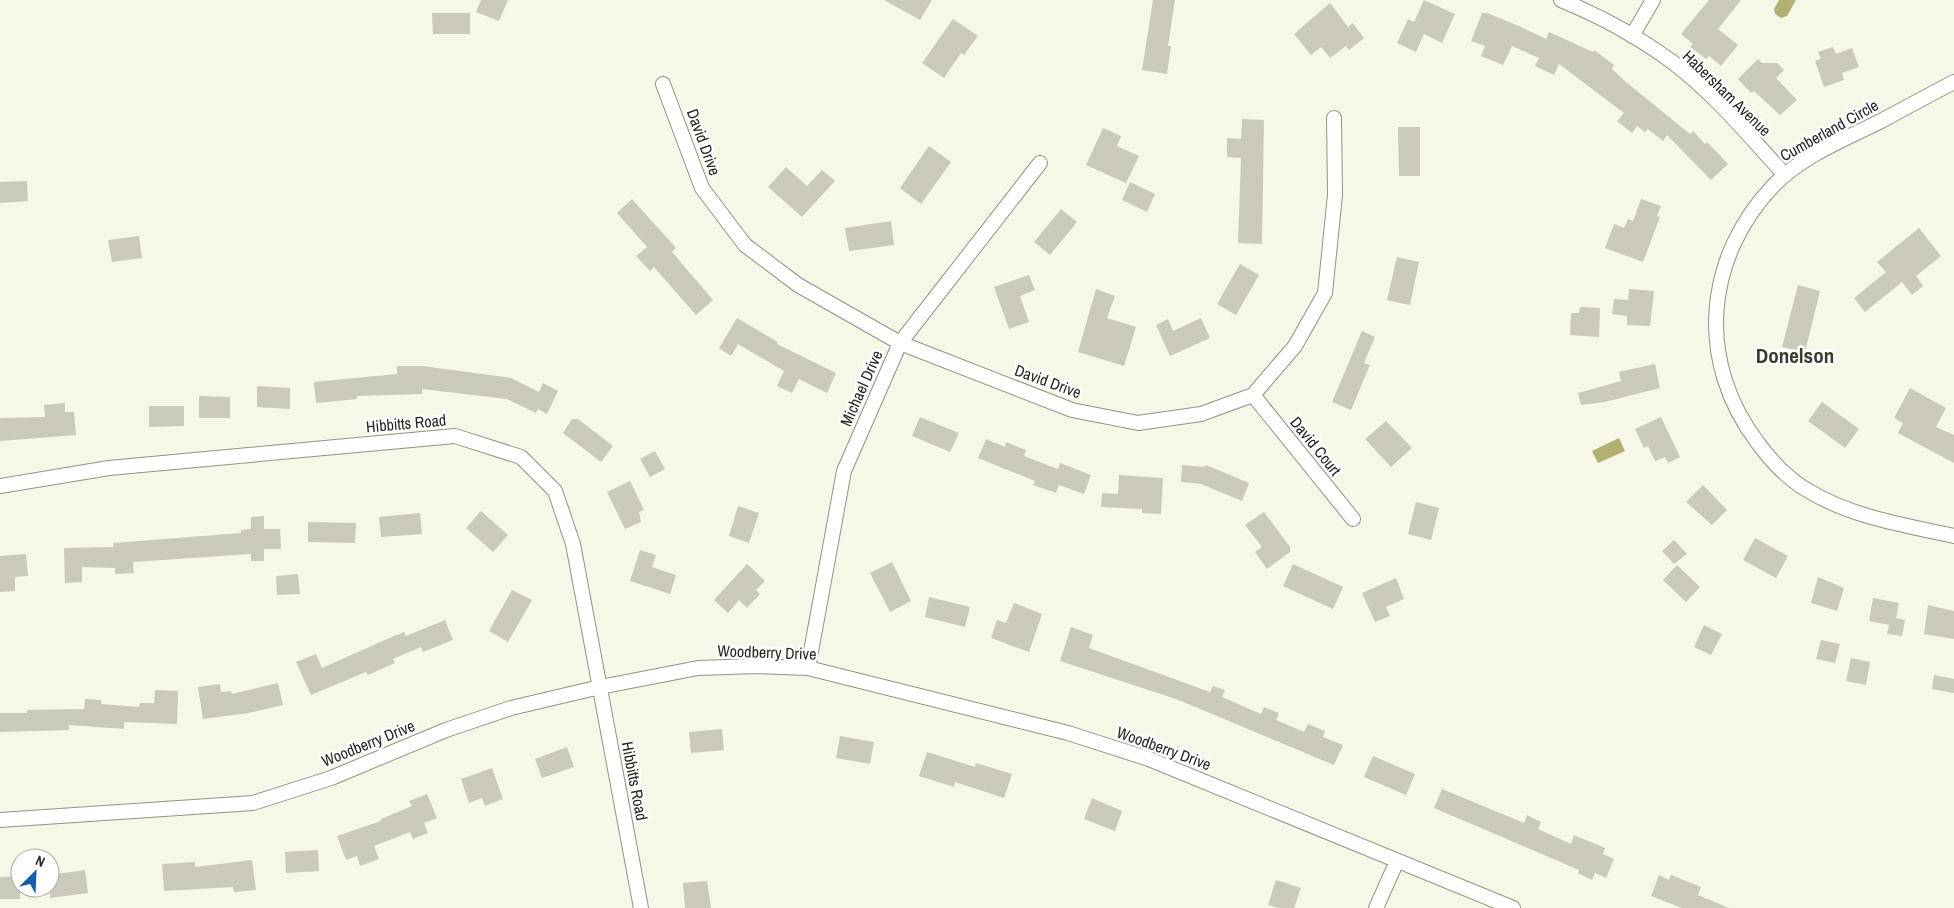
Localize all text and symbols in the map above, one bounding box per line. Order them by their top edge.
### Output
street label: Habersham Avenue [1678,45,1776,141]
street label: Cumberland Circle [1776,94,1882,166]
street label: David Drive [682,106,726,178]
district label: Donelson [1756,341,1834,370]
street label: Michael Drive [834,347,888,429]
street label: David Drive [1012,359,1084,403]
street label: Hibbitts Road [365,409,447,437]
street label: David Court [1285,412,1347,480]
street label: Woodberry Drive [717,639,817,665]
street label: Woodberry Drive [318,714,418,772]
street label: Woodberry Drive [1114,721,1214,775]
street label: Hibbitts Road [617,740,653,822]
north arrow [10,848,60,898]
text: N [33,851,48,871]

